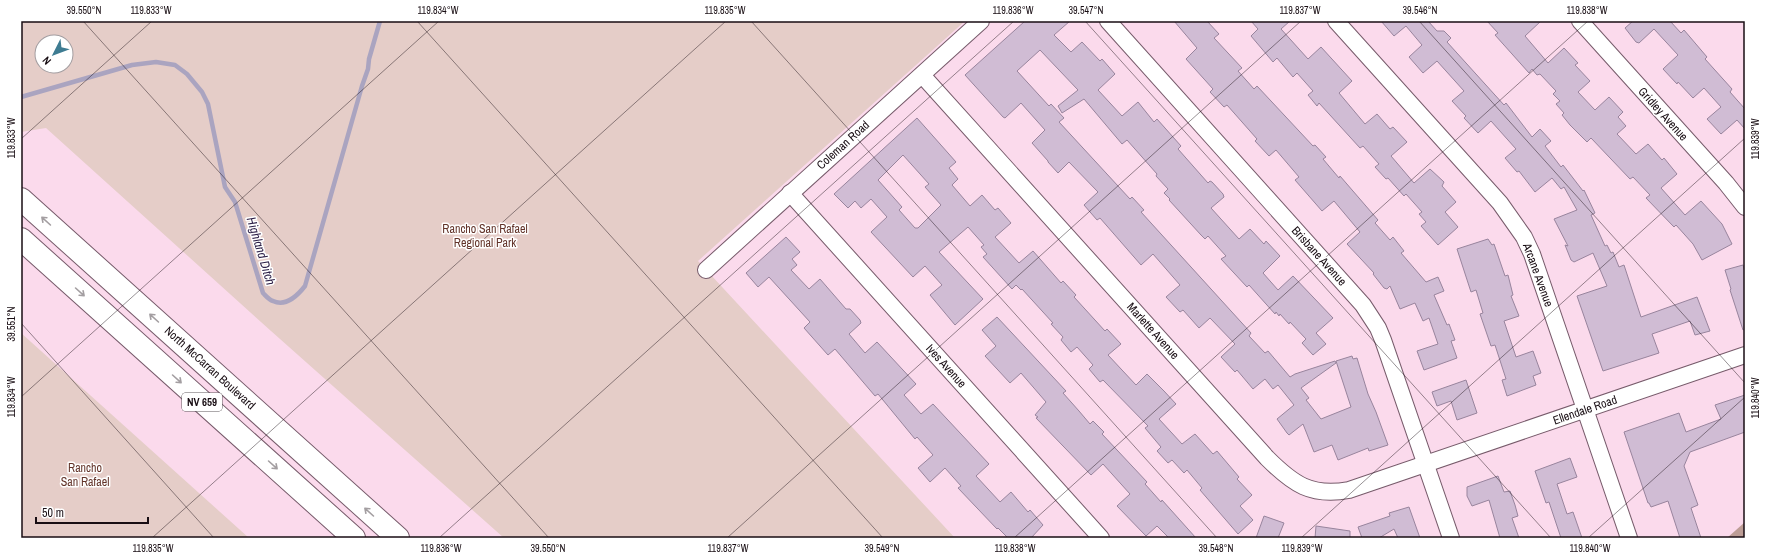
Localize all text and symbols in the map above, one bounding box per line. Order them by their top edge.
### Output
text: 39.550°N [67,4,102,17]
text: 119.833°W [131,4,172,17]
text: 119.834°W [418,4,459,17]
text: 119.835°W [705,4,746,17]
text: 119.836°W [993,4,1034,17]
text: 39.547°N [1069,4,1104,17]
text: 119.837°W [1280,4,1321,17]
text: 39.546°N [1403,4,1438,17]
text: 119.838°W [1567,4,1608,17]
north arrow [34,34,74,74]
text: N [39,54,54,68]
street label: Gridley Avenue [1635,84,1691,144]
text: 119.833°W [5,117,18,158]
street label: Coleman Road [813,117,873,173]
text: 119.839°W [1749,118,1762,159]
water label: Highland Ditch [243,215,279,287]
one-way arrow [41,217,51,226]
park label: Rancho San Rafael Regional Park [442,221,528,251]
street label: Brisbane Avenue [1288,223,1350,289]
street label: Arcane Avenue [1519,240,1557,309]
one-way arrow [75,287,85,296]
street label: Marlette Avenue [1123,299,1183,363]
text: 39.551°N [5,306,18,342]
one-way arrow [149,313,159,323]
street label: North McCarran Boulevard [161,323,259,413]
street label: Ives Avenue [922,341,970,391]
one-way arrow [171,374,182,383]
text: 119.834°W [5,376,18,417]
text: 119.840°W [1749,377,1762,418]
street label: Ellendale Road [1551,392,1619,428]
road number: NV 659 [182,393,222,411]
park label: Rancho San Rafael [61,460,109,490]
one-way arrow [268,461,278,470]
scale bar [36,499,148,525]
text: 50 m [42,505,64,521]
one-way arrow [364,507,374,517]
text: 119.835°W [133,542,174,555]
text: 119.836°W [421,542,462,555]
text: 39.550°N [531,542,566,555]
text: 119.837°W [708,542,749,555]
text: 39.549°N [865,542,900,555]
text: 119.838°W [995,542,1036,555]
text: 39.548°N [1199,542,1234,555]
text: 119.839°W [1282,542,1323,555]
text: 119.840°W [1570,542,1611,555]

